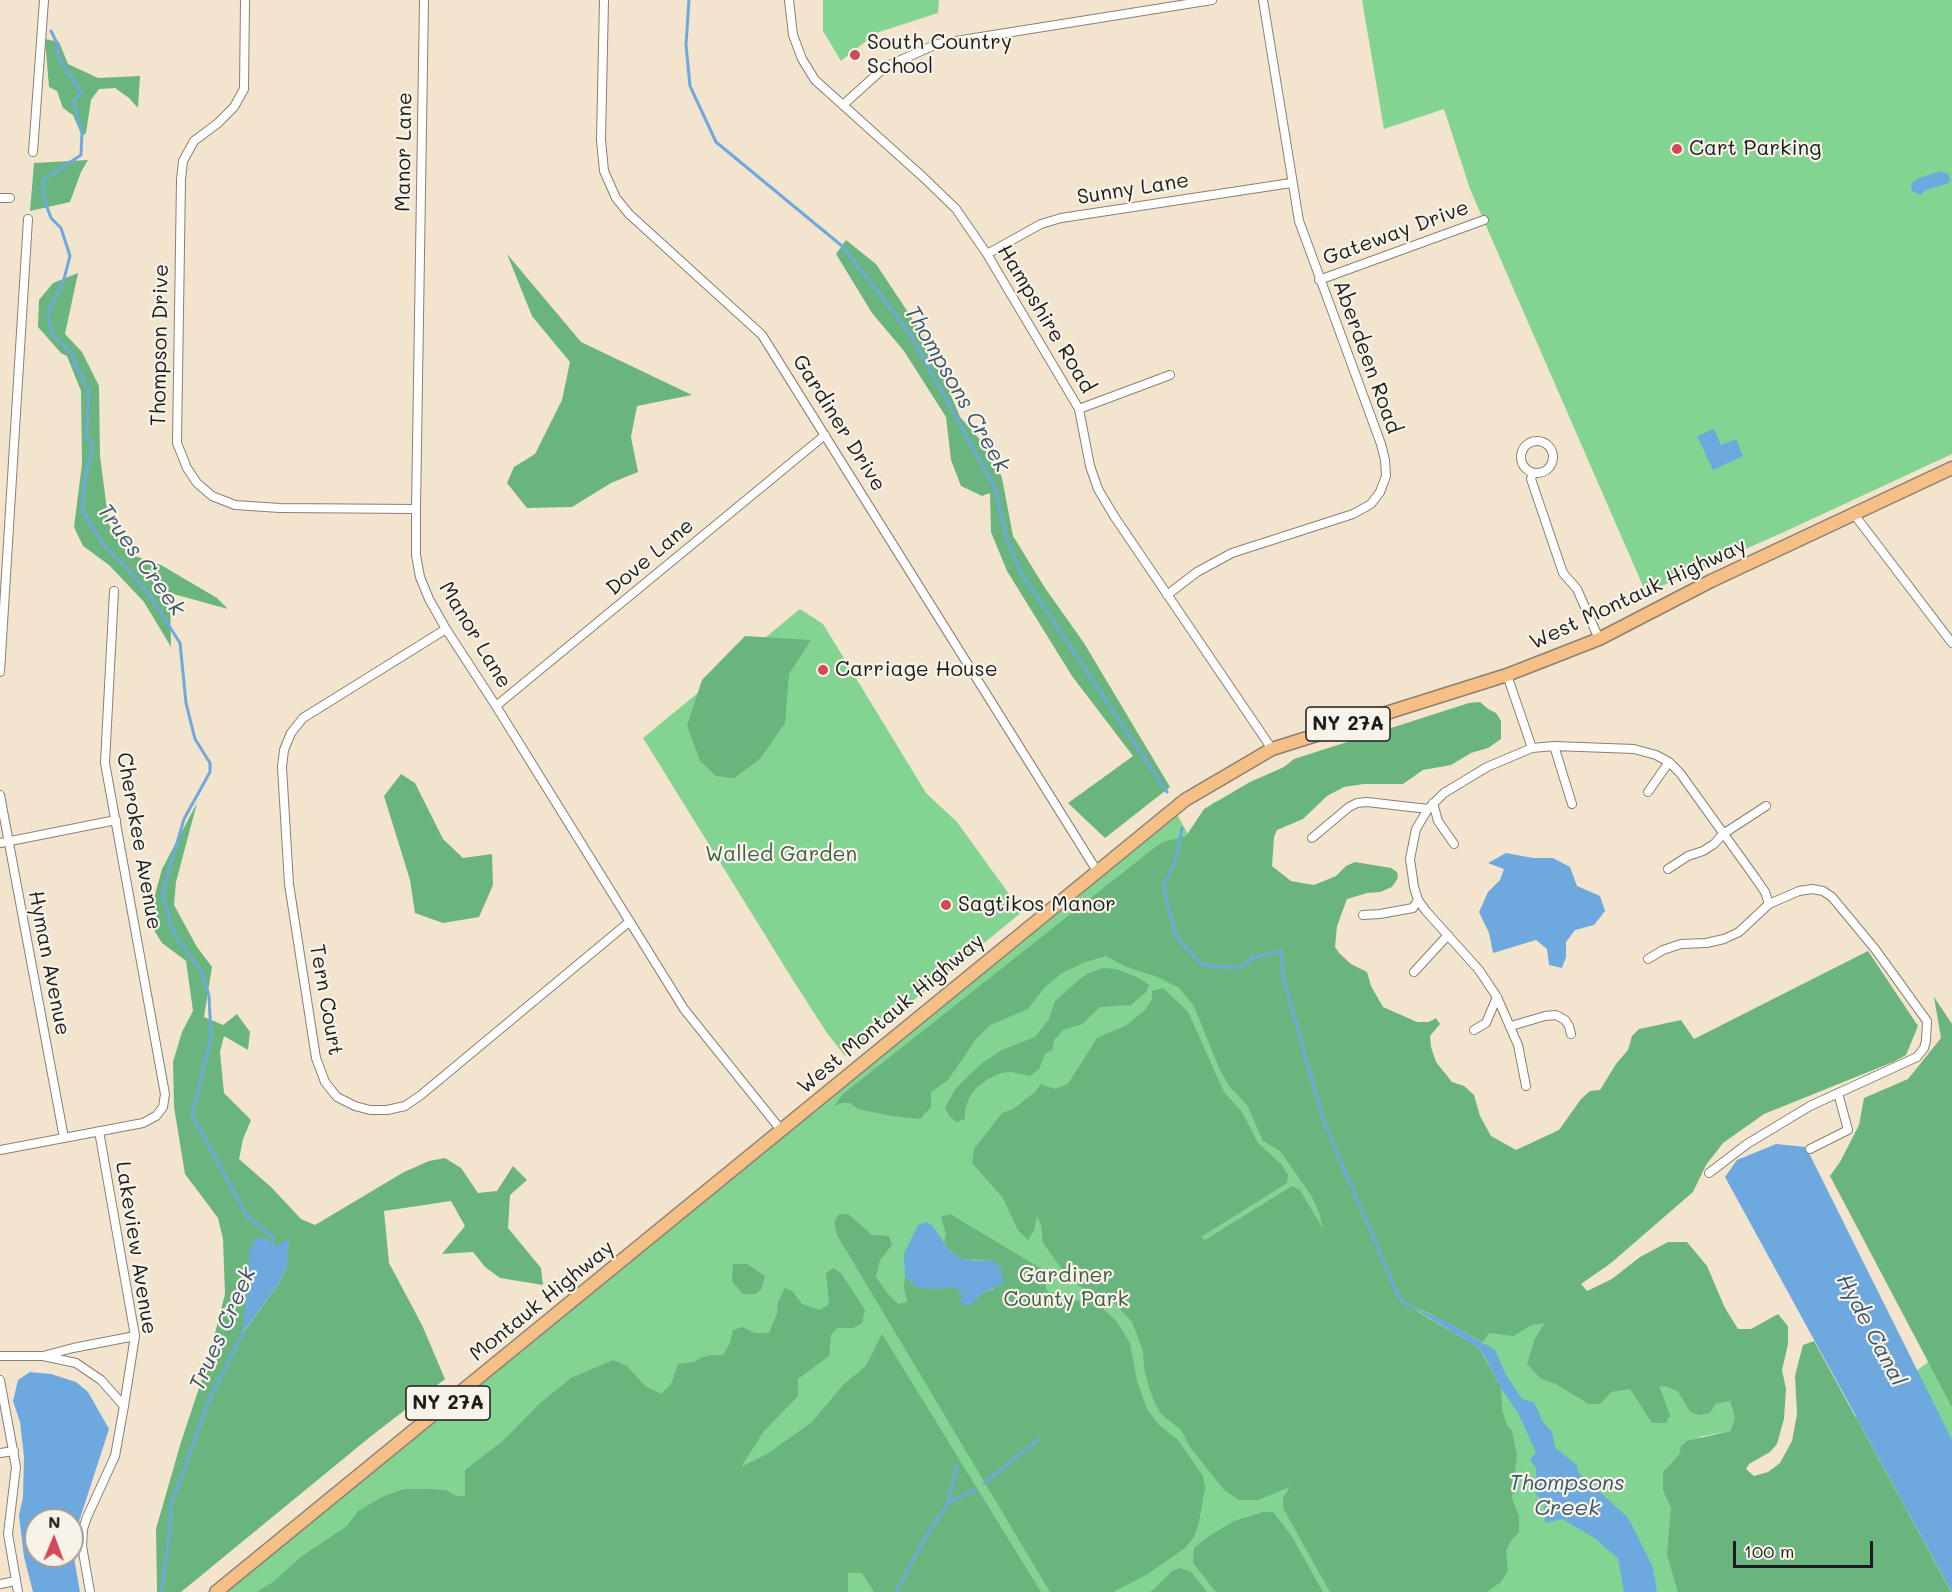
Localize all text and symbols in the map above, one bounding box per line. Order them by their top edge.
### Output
place label: South Country School [867,30,1012,80]
marker: South Country School [848,48,862,62]
street label: Manor Lane [390,92,418,212]
place label: Cart Parking [1689,136,1821,162]
marker: Cart Parking [1670,142,1684,156]
street label: Sunny Lane [1075,168,1191,210]
street label: Gateway Drive [1320,195,1472,271]
street label: Hampshire Road [992,240,1100,398]
street label: Thompson Drive [146,264,174,426]
street label: Aberdeen Road [1328,277,1406,437]
water label: Thompsons Creek [899,301,1015,477]
street label: Gardiner Drive [787,350,891,496]
water label: Trues Creek [91,499,191,621]
street label: Dove Lane [601,513,699,601]
street label: West Montauk Highway [1526,533,1750,655]
street label: Manor Lane [433,577,517,693]
place label: Carriage House [835,657,998,683]
marker: Carriage House [816,663,830,677]
road number: NY 27A [1306,707,1390,741]
street label: Cherokee Avenue [111,750,167,932]
park label: Walled Garden [705,842,857,868]
street label: Hyman Avenue [23,889,75,1037]
place label: Sagtikos Manor [958,892,1116,918]
marker: Sagtikos Manor [939,898,953,912]
street label: West Montauk Highway [793,929,989,1099]
street label: Tern Court [304,943,348,1057]
street label: Lakeview Avenue [110,1160,162,1336]
street label: Montauk Highway [465,1235,619,1367]
water label: Trues Creek [184,1263,262,1395]
park label: Gardiner County Park [1003,1263,1129,1313]
water label: Hyde Canal [1831,1270,1911,1390]
road number: NY 27A [406,1386,490,1420]
water label: Thompsons Creek [1509,1470,1625,1522]
north arrow [24,1508,84,1568]
text: N [48,1511,61,1532]
scale bar [1736,1529,1876,1567]
text: 100 m [1744,1539,1794,1563]

